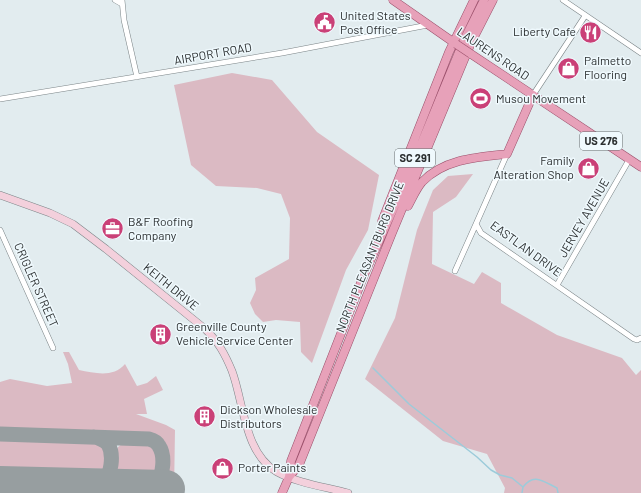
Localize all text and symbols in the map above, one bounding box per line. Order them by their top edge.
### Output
place label: United States Post Office [340,8,411,36]
public building icon: United States Post Office [312,10,338,36]
restaurant icon: Liberty Cafe [578,19,604,45]
street label: LAURENS ROAD [455,24,532,82]
place label: Liberty Cafe [513,24,576,38]
street label: AIRPORT ROAD [173,39,253,67]
place label: Palmetto Flooring [584,53,631,81]
shop icon: Palmetto Flooring [556,55,582,81]
sports icon: Musou Movement [467,86,493,112]
place label: Musou Movement [496,91,586,105]
road number: US 276 [580,132,622,150]
road number: SC 291 [395,149,435,167]
place label: Family Alteration Shop [494,153,574,181]
shop icon: Family Alteration Shop [576,155,602,181]
street label: JERVEY AVENUE [555,176,611,259]
street label: NORTH PLEASANTBURG DRIVE [332,179,406,334]
place label: B&F Roofing Company [128,214,193,242]
office icon: B&F Roofing Company [100,216,126,242]
street label: EASTLAN DRIVE [488,218,565,279]
street label: CRIGLER STREET [12,240,62,329]
street label: KEITH DRIVE [141,260,202,313]
place label: Greenville County Vehicle Service Center [176,319,294,347]
building icon: Greenville County Vehicle Service Center [147,321,173,347]
place label: Dickson Wholesale Distributors [220,402,317,430]
building icon: Dickson Wholesale Distributors [191,404,217,430]
shop icon: Porter Paints [210,455,236,481]
place label: Porter Paints [238,460,306,474]

